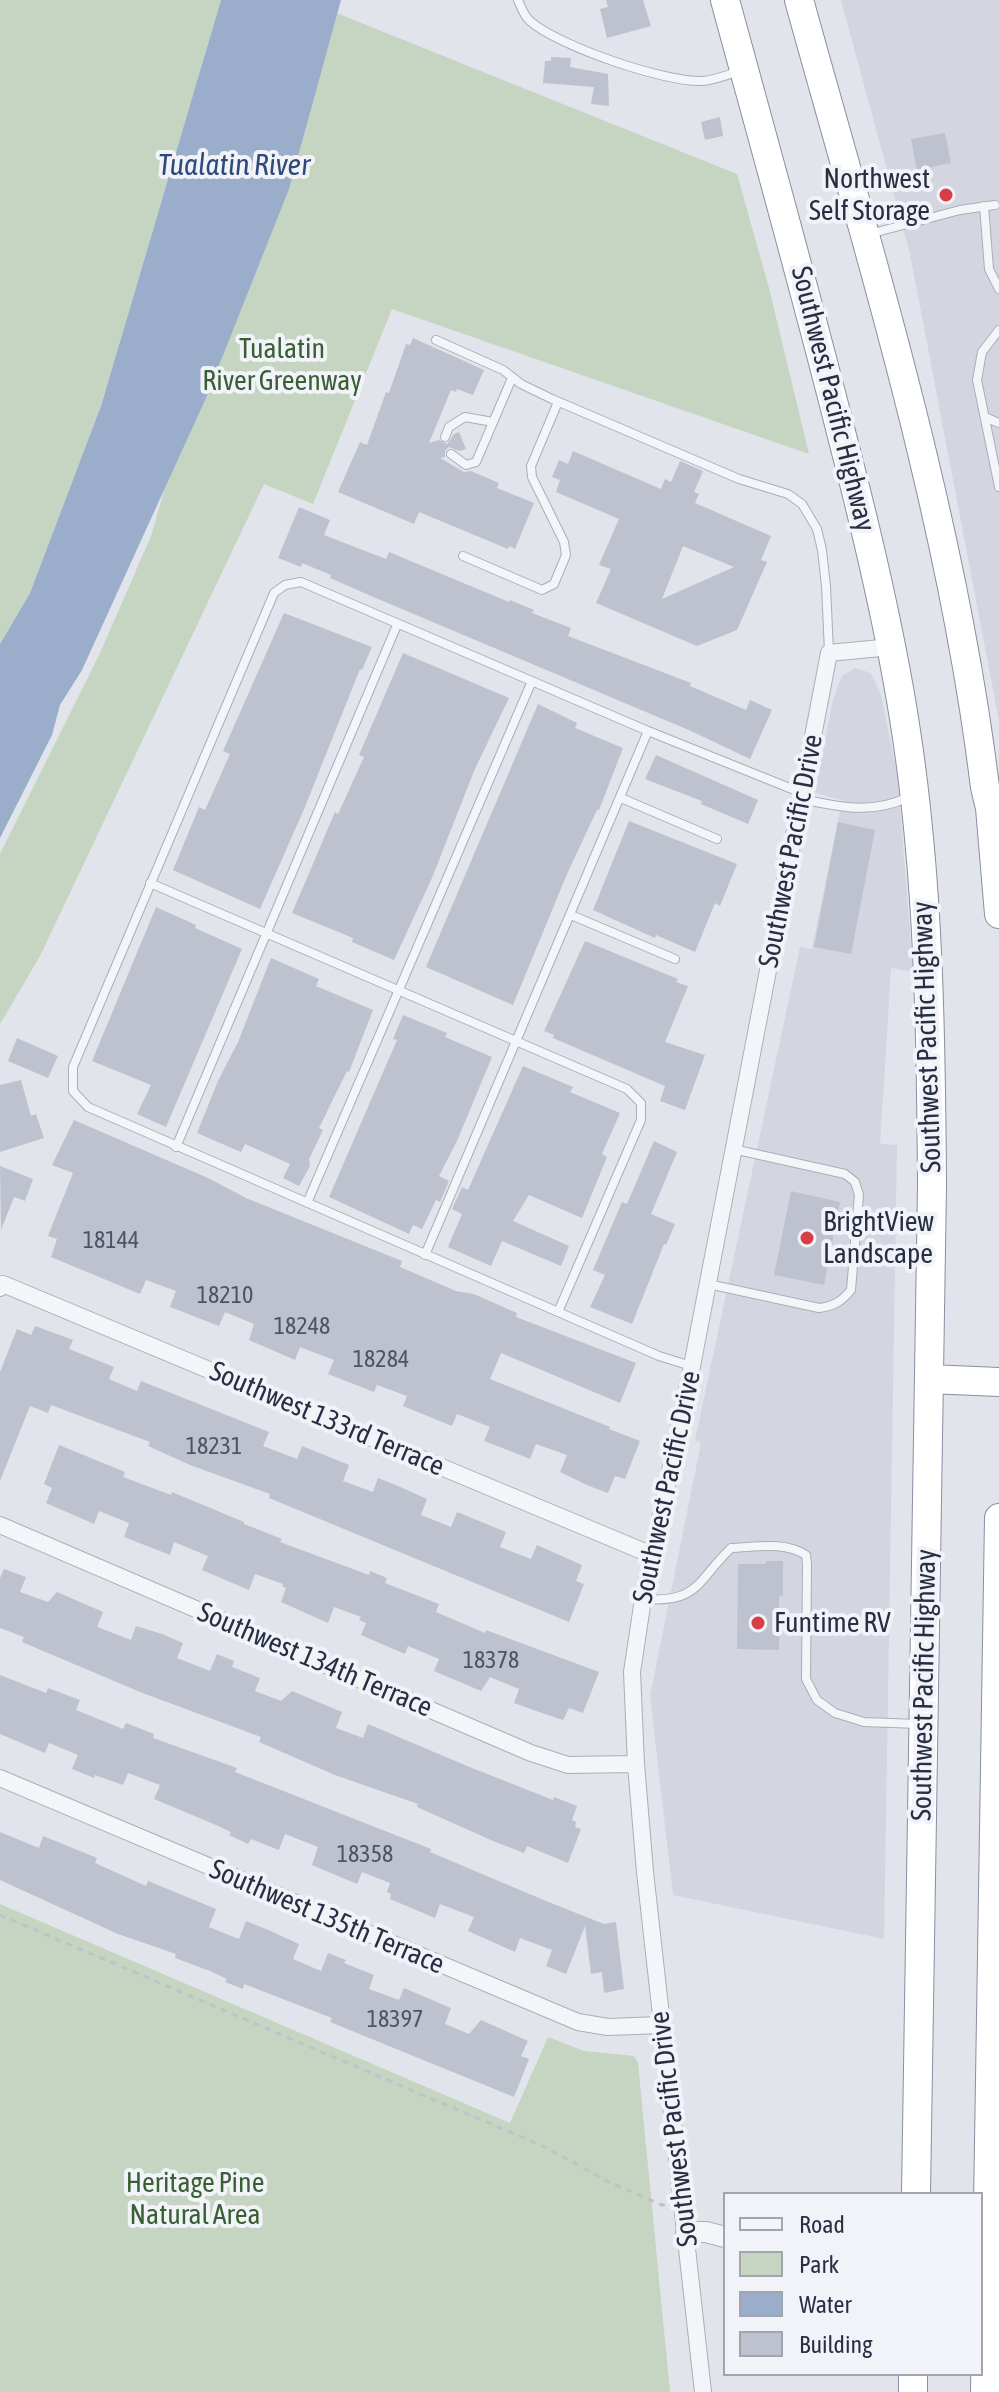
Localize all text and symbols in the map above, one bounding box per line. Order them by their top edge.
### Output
water label: Tualatin River [158,148,310,184]
place label: Northwest Self Storage [809,162,930,228]
marker: Northwest Self Storage [937,186,955,204]
street label: Southwest Pacific Highway [784,263,882,535]
park label: Tualatin River Greenway [202,332,362,398]
street label: Southwest Pacific Drive [752,732,830,970]
street label: Southwest Pacific Highway [905,901,949,1173]
place label: BrightView Landscape [823,1205,934,1271]
house number: 18144 [83,1226,139,1254]
marker: BrightView Landscape [798,1229,816,1247]
house number: 18210 [197,1281,253,1309]
house number: 18248 [274,1312,330,1340]
house number: 18284 [353,1345,409,1373]
street label: Southwest 133rd Terrace [205,1354,449,1484]
street label: Southwest Pacific Drive [626,1368,708,1606]
house number: 18231 [186,1432,242,1460]
street label: Southwest Pacific Highway [905,1549,943,1821]
street label: Southwest 134th Terrace [193,1595,437,1725]
place label: Funtime RV [774,1606,891,1640]
marker: Funtime RV [749,1614,767,1632]
house number: 18378 [463,1646,519,1674]
house number: 18358 [337,1840,393,1868]
street label: Southwest 135th Terrace [205,1852,449,1982]
house number: 18397 [367,2005,423,2033]
street label: Southwest Pacific Drive [643,2009,705,2249]
park label: Heritage Pine Natural Area [126,2166,264,2232]
legend [723,2192,983,2376]
text: Road [799,2211,845,2238]
text: Park [799,2251,839,2278]
text: Water [799,2291,852,2318]
text: Building [799,2331,872,2358]

